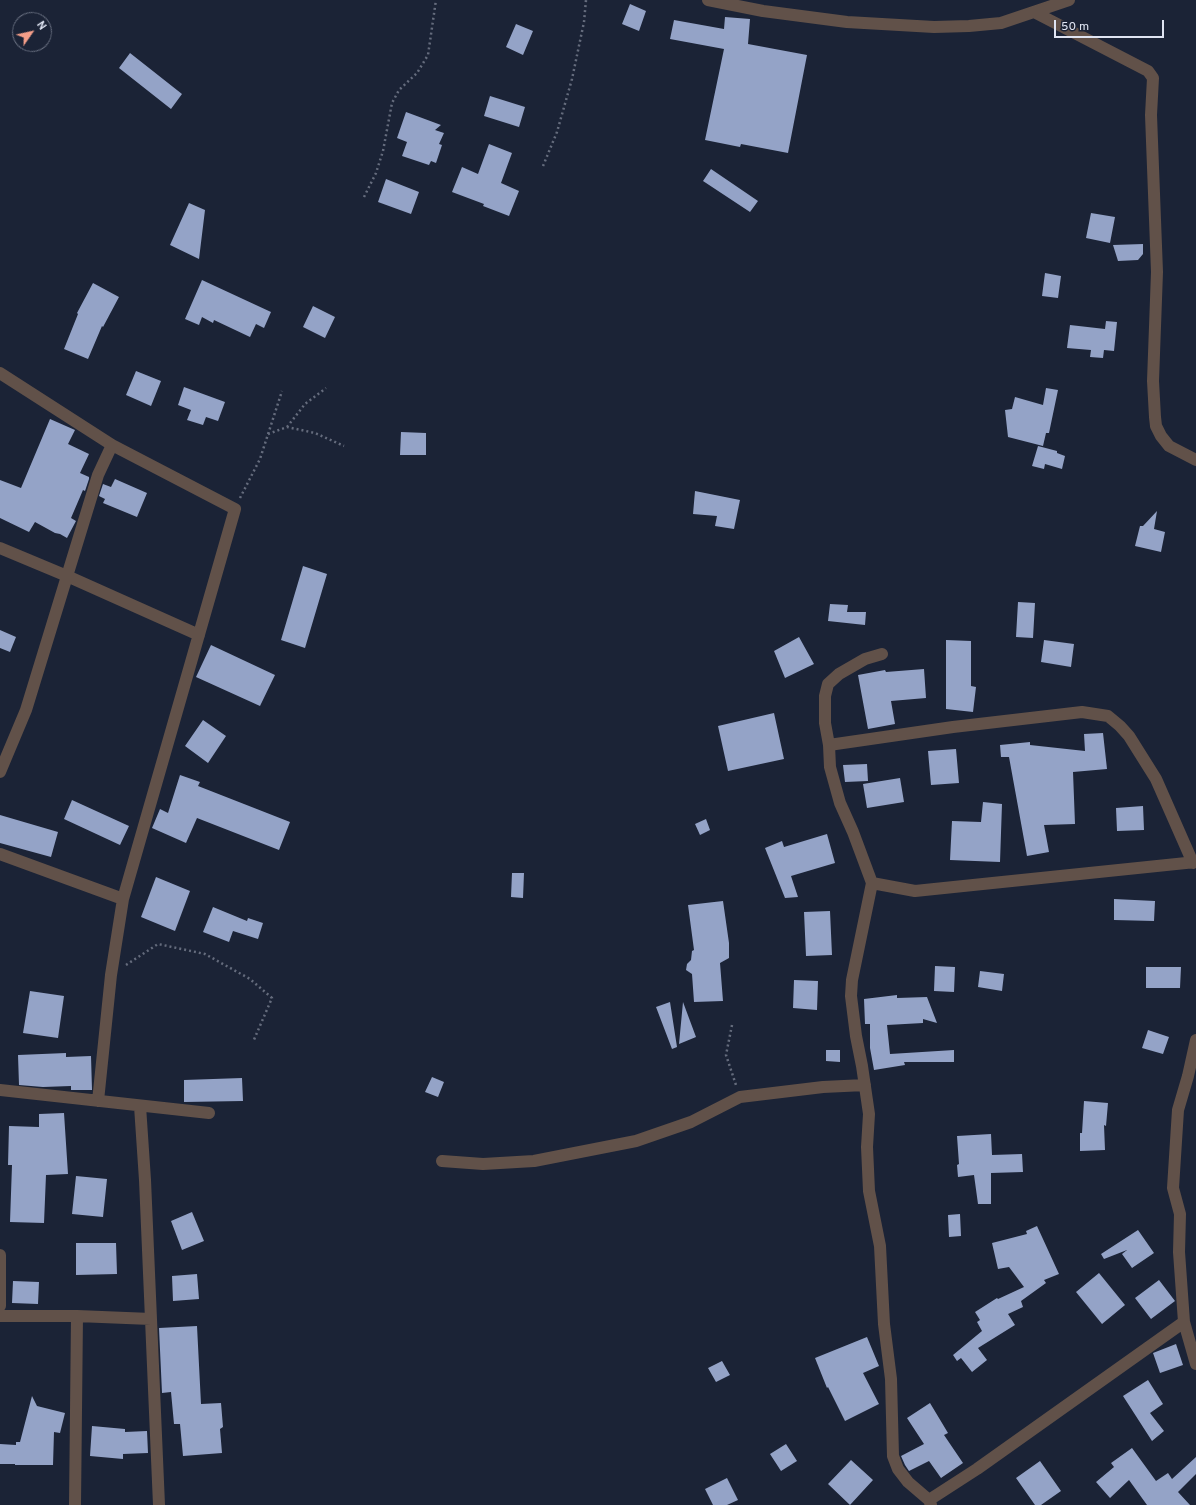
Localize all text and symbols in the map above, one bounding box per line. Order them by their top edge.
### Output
north arrow [12,12,52,52]
scale bar [1056,12,1166,38]
text: N [33,19,49,33]
text: 50 m [1061,19,1089,35]

